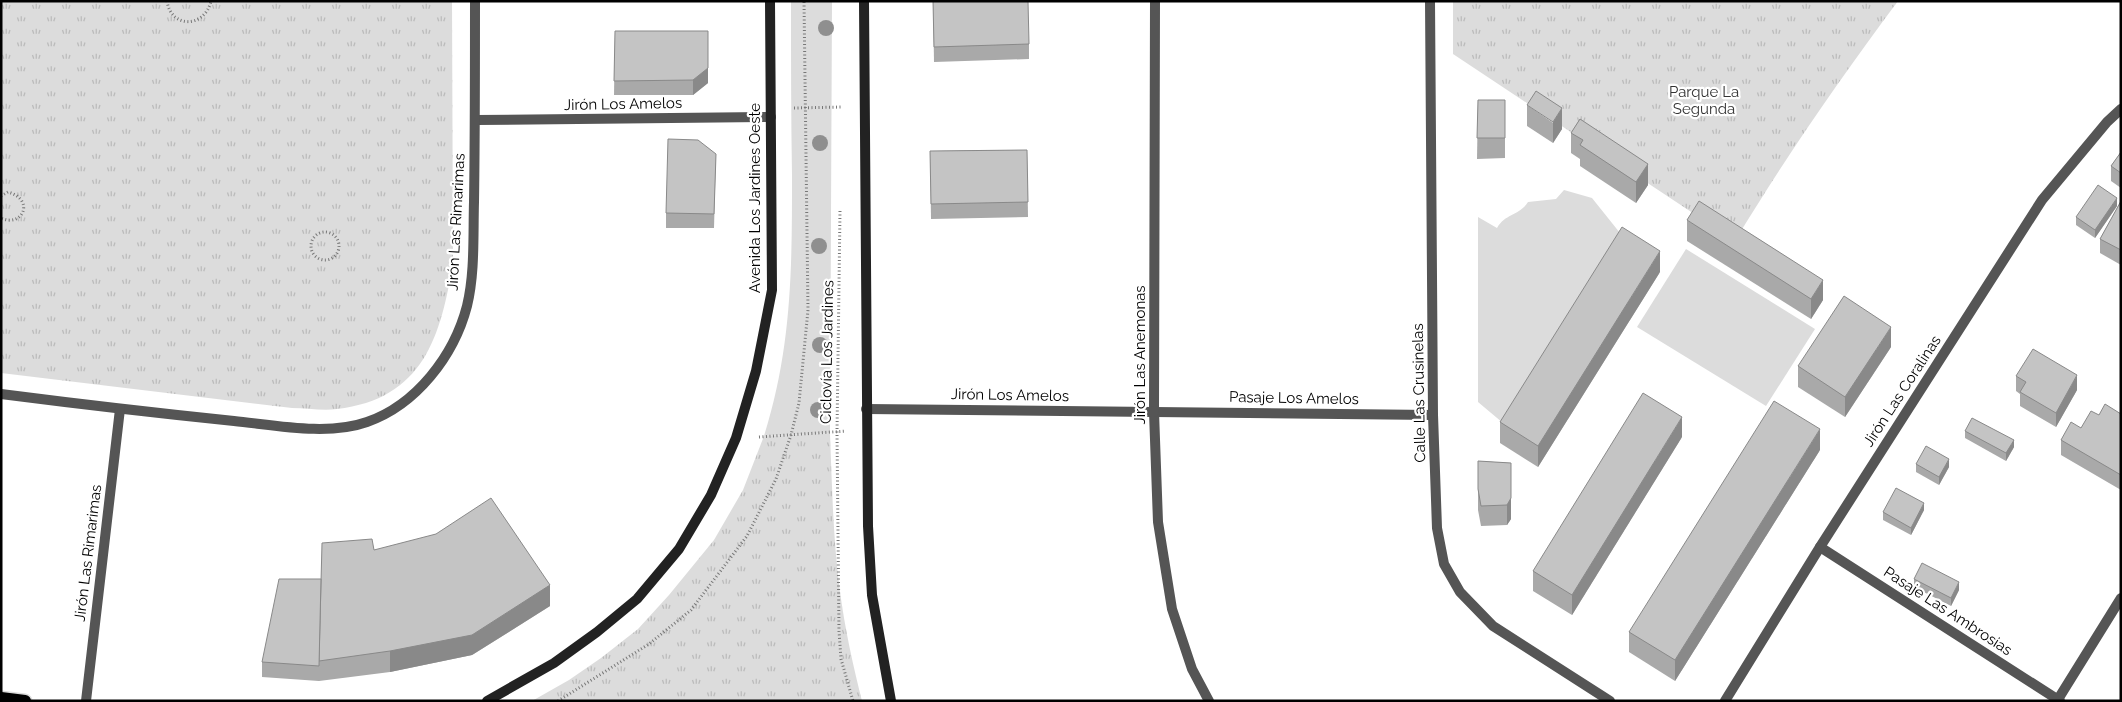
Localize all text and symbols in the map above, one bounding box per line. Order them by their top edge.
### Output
park label: Parque La Segunda [1669,83,1739,118]
street label: Jirón Los Amelos [564,94,682,114]
street label: Avenida Los Jardines Oeste [746,103,764,293]
street label: Jirón Las Rimarimas [443,153,469,291]
street label: Ciclovía Los Jardines [817,280,837,424]
street label: Jirón Las Anemonas [1131,285,1149,425]
street label: Calle Las Crusinelas [1409,323,1429,463]
street label: Jirón Las Coralinas [1859,332,1945,450]
street label: Jirón Los Amelos [951,385,1069,405]
street label: Pasaje Los Amelos [1229,388,1359,408]
street label: Jirón Las Rimarimas [71,484,105,622]
street label: Pasaje Las Ambrosias [1880,563,2016,659]

